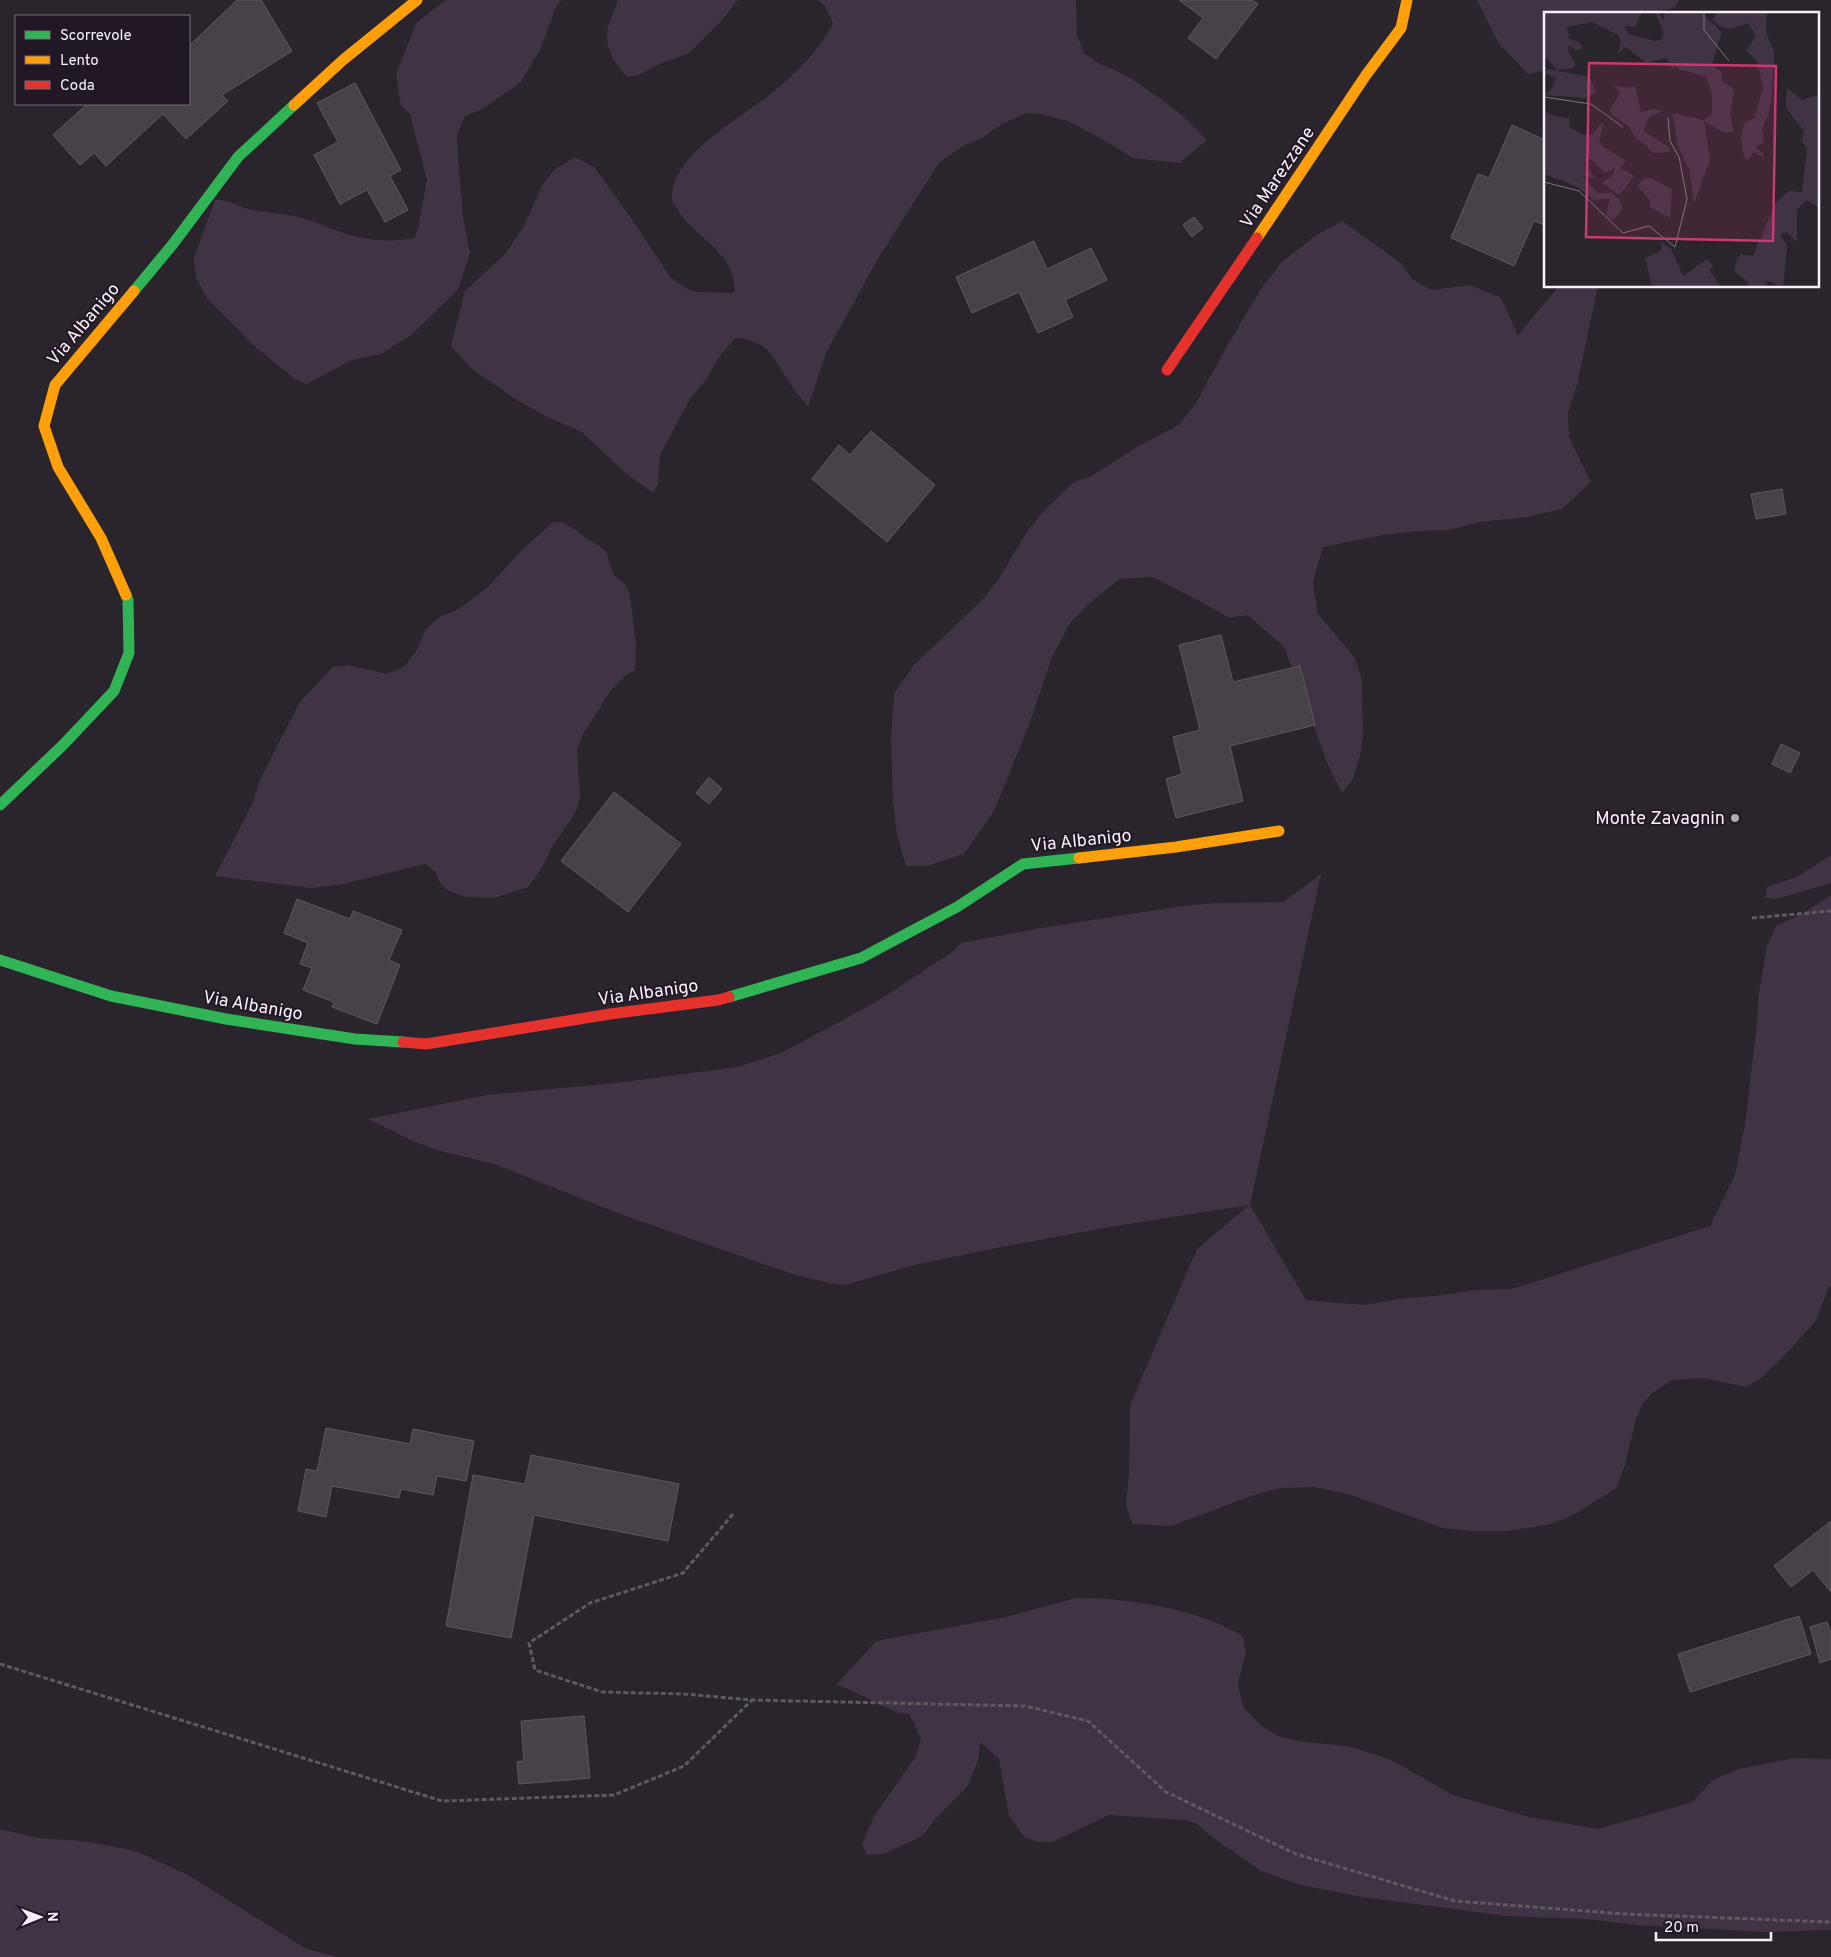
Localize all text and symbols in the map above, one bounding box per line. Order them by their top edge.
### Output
inset map [1544,12,1818,288]
legend [15,15,190,105]
text: Scorrevole [60,27,132,46]
text: Lento [60,52,99,71]
text: Coda [60,77,95,96]
street label: Via Marezzane [1236,123,1321,233]
street label: Via Albanigo [43,279,125,371]
place label: Monte Zavagnin [1595,808,1725,831]
marker: Monte Zavagnin [1729,812,1741,824]
street label: Via Albanigo [1030,825,1133,858]
street label: Via Albanigo [597,975,700,1012]
street label: Via Albanigo [201,986,305,1027]
north arrow [15,1892,65,1942]
scale bar [1656,1910,1771,1942]
text: N [43,1912,60,1922]
text: 20 m [1664,1919,1699,1938]

